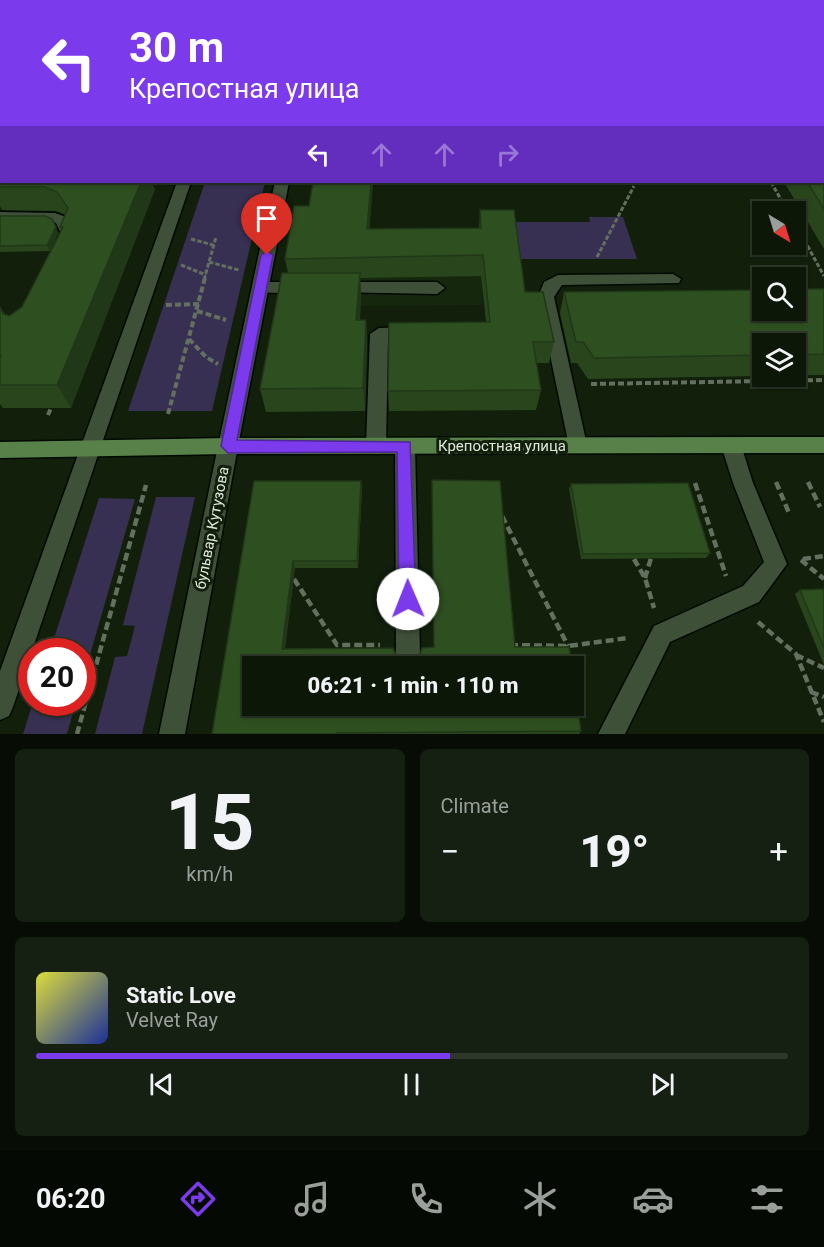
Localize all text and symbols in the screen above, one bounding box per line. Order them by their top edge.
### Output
text: 30 m [129,23,224,72]
icon: left [30,24,108,102]
text: Крепостная улица [129,73,360,105]
icon: left [302,138,335,171]
icon: ahead [365,138,398,171]
icon: ahead [428,138,461,171]
icon: right [491,138,524,171]
pin [241,193,292,255]
north arrow [752,201,806,255]
map controls [752,201,806,387]
icon: arrive [250,202,283,235]
button: search [752,267,806,321]
button: layers [752,333,806,387]
street label: Крепостная улица [438,437,566,455]
street label: бульвар Кутузова [191,465,233,591]
position arrow [376,567,440,631]
speed limit sign: 20 [18,638,96,716]
text: 06:21 · 1 min · 110 m [308,673,518,698]
text: 15 [165,777,255,868]
text: Climate [441,794,509,818]
text: 19° [580,825,649,878]
text: − [441,832,459,871]
text: + [769,832,788,871]
text: km/h [186,862,233,886]
text: Static Love [126,983,236,1008]
text: Velvet Ray [126,1008,218,1032]
icon: previous [145,1068,178,1101]
icon: pause [395,1068,428,1101]
icon: next [646,1068,679,1101]
icon: directions [177,1178,219,1220]
icon: music [291,1178,333,1220]
icon: phone [405,1178,447,1220]
icon: climate [519,1178,561,1220]
icon: car [632,1178,674,1220]
icon: filters [746,1178,788,1220]
text: 06:20 [36,1183,105,1215]

